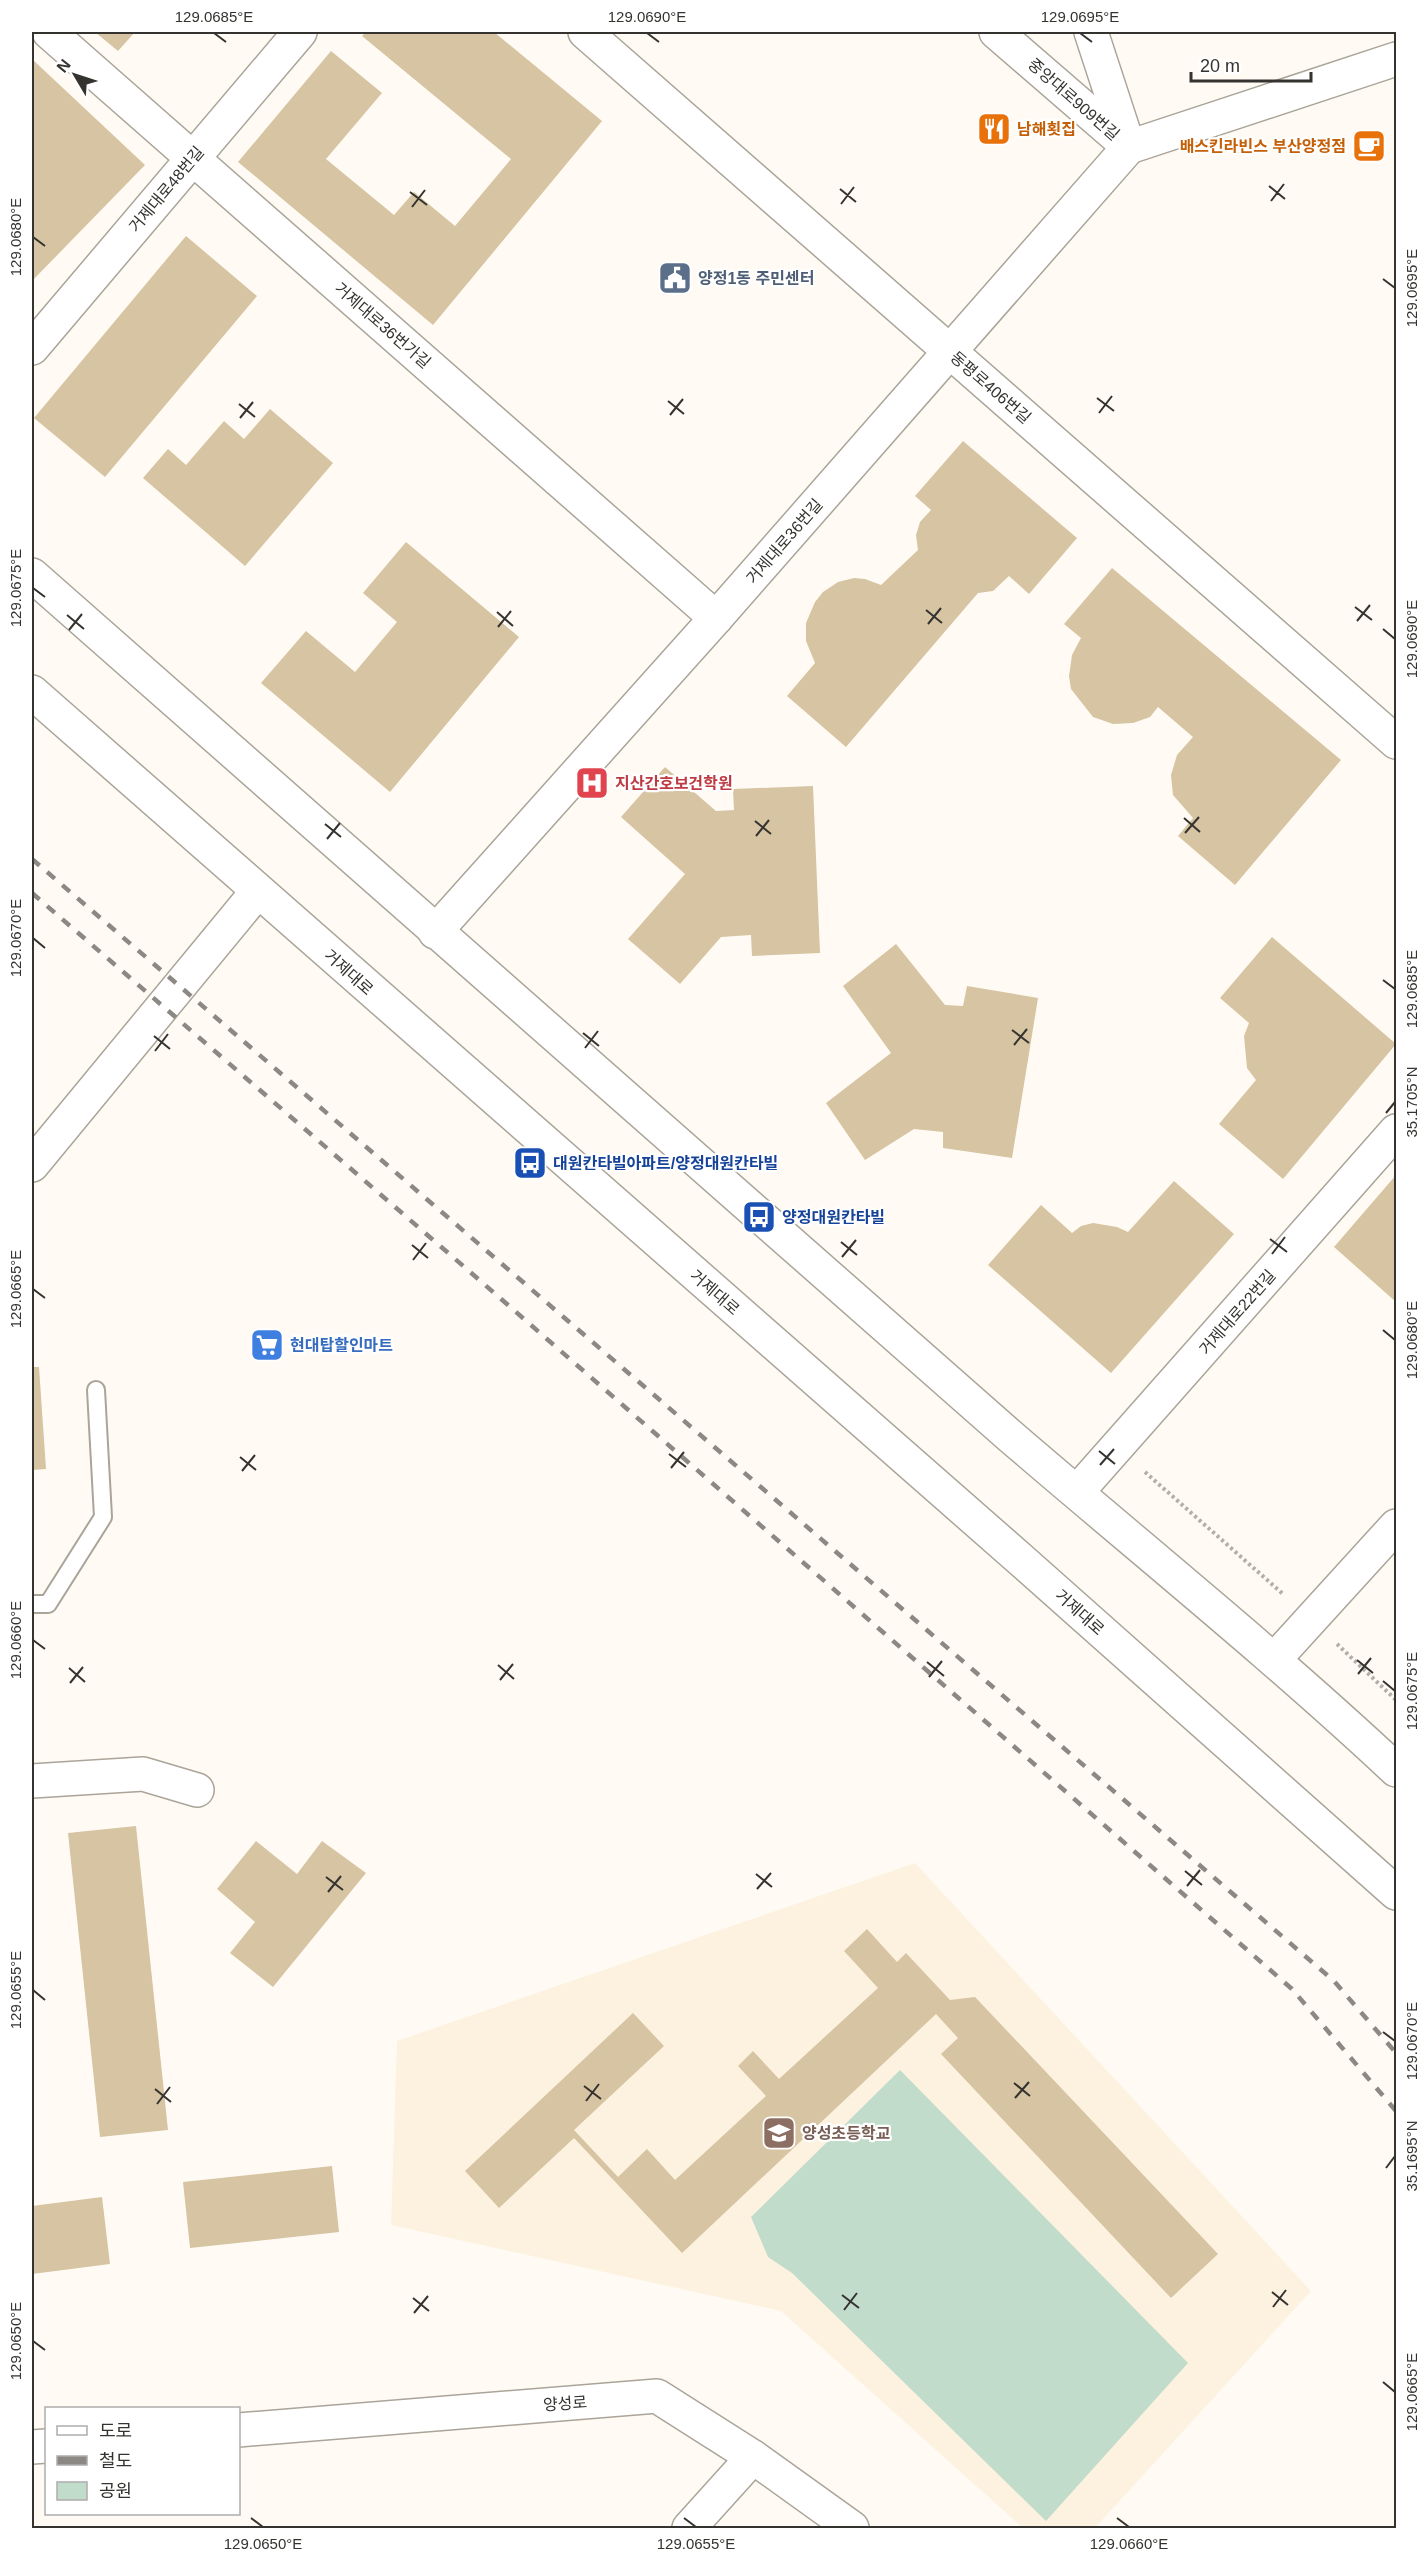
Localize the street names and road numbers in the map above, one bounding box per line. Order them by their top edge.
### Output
street label: 중앙대로909번길 [1025,55,1123,144]
street label: 거제대로48번길 [126,143,207,235]
street label: 거제대로36번가길 [331,279,434,371]
street label: 동평로406번길 [947,348,1034,427]
street label: 거제대로36번길 [743,496,826,587]
street label: 거제대로 [321,946,376,999]
street label: 거제대로 [687,1267,743,1318]
street label: 거제대로22번길 [1196,1267,1279,1358]
street label: 거제대로 [1052,1586,1107,1639]
street label: 양성로 [542,2393,588,2414]

